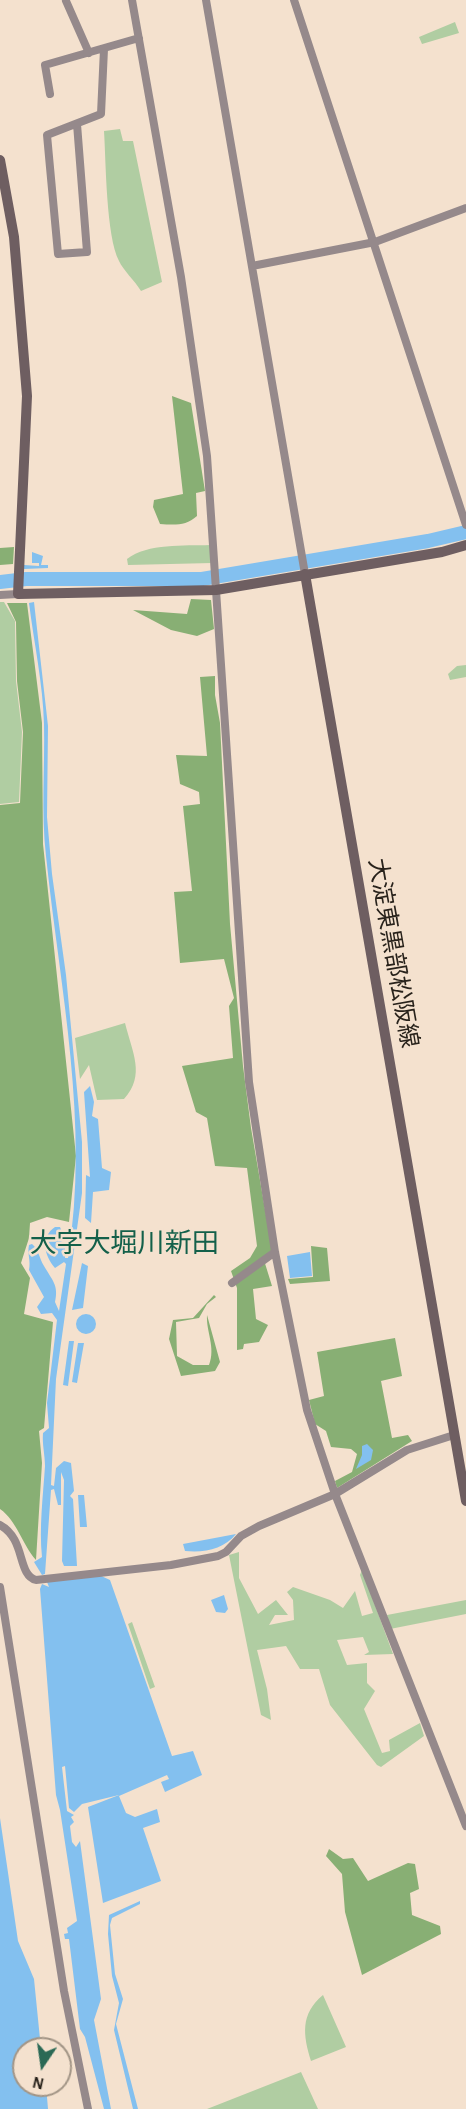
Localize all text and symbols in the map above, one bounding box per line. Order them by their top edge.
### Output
street label: 大淀東黒部松阪線 [362,856,424,1050]
district label: 大字大堀川新田 [30,1228,218,1260]
north arrow [12,2037,72,2097]
text: N [31,2074,46,2092]

